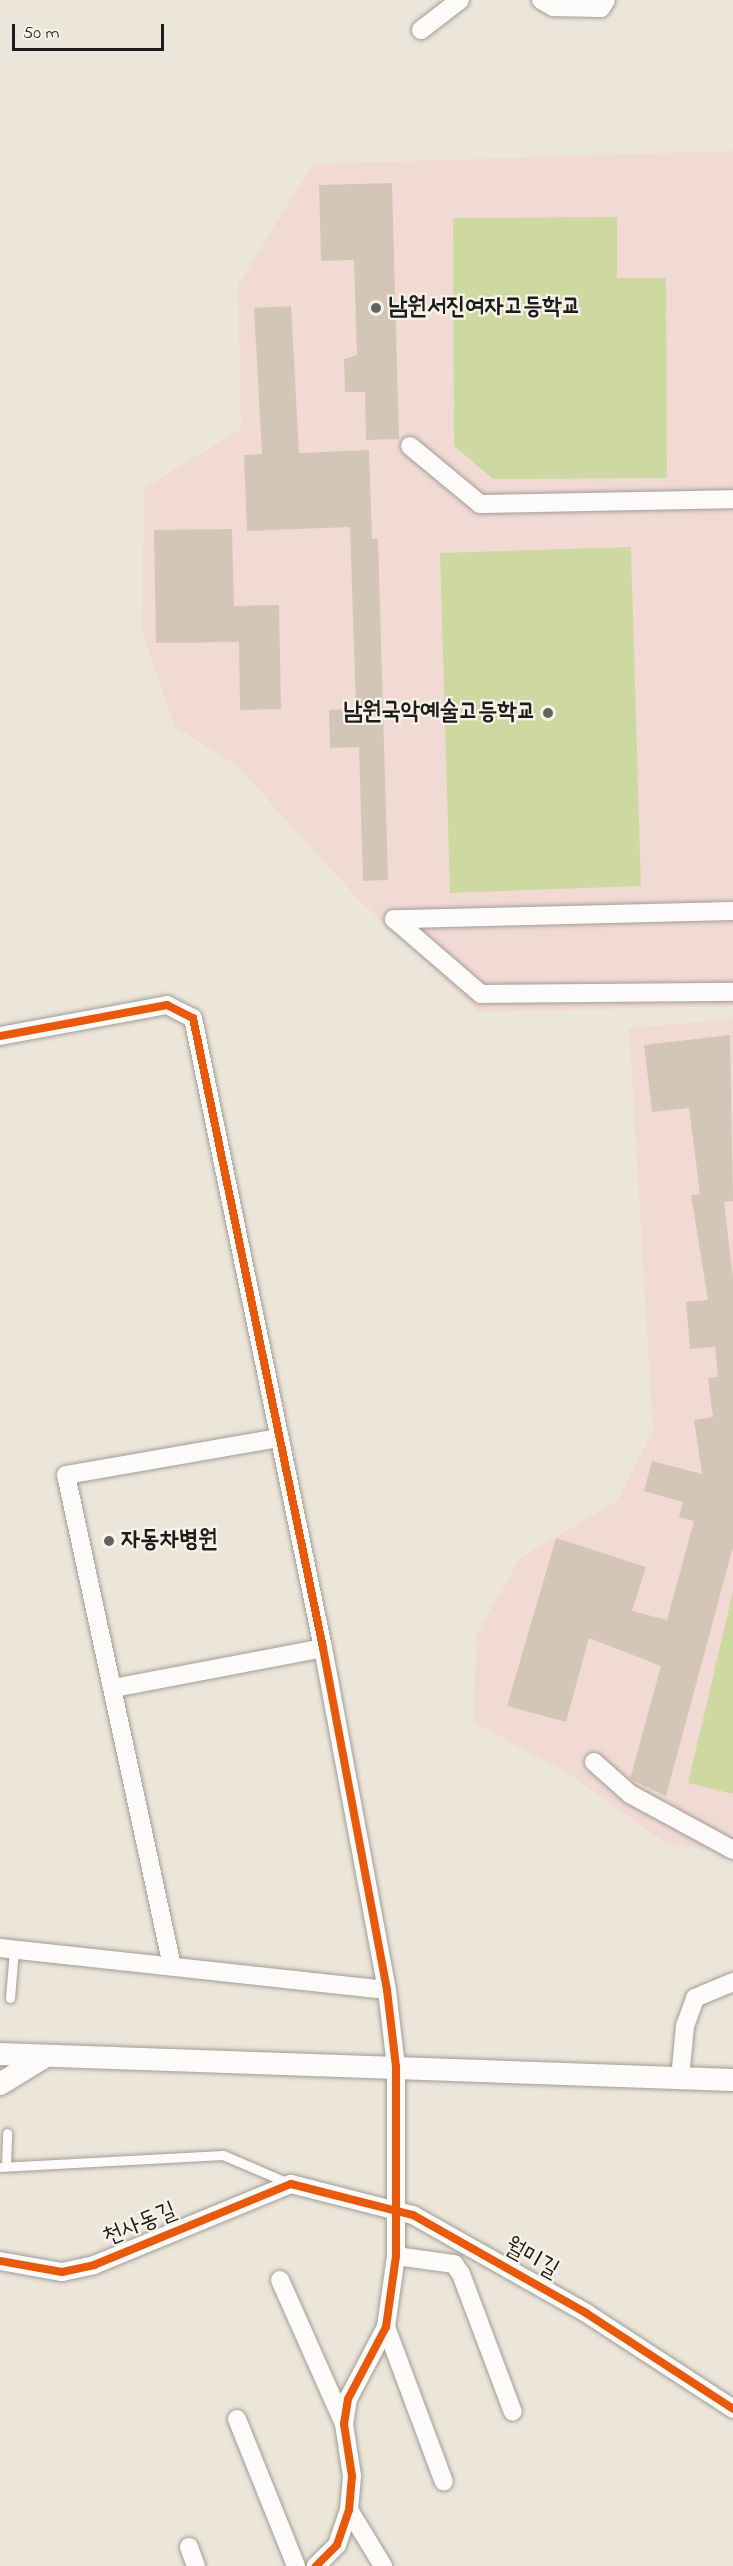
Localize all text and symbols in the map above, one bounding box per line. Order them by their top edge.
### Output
scale bar [15,12,166,50]
text: 50 m [23,21,60,47]
place label: 남원서진여자고등학교 [388,294,581,322]
marker: 남원서진여자고등학교 [369,301,383,315]
place label: 남원국악예술고등학교 [343,699,536,727]
marker: 남원국악예술고등학교 [541,706,555,720]
place label: 자동차병원 [121,1527,218,1555]
marker: 자동차병원 [102,1534,116,1548]
street label: 천사동길 [99,2197,181,2253]
street label: 월미길 [499,2232,563,2286]

